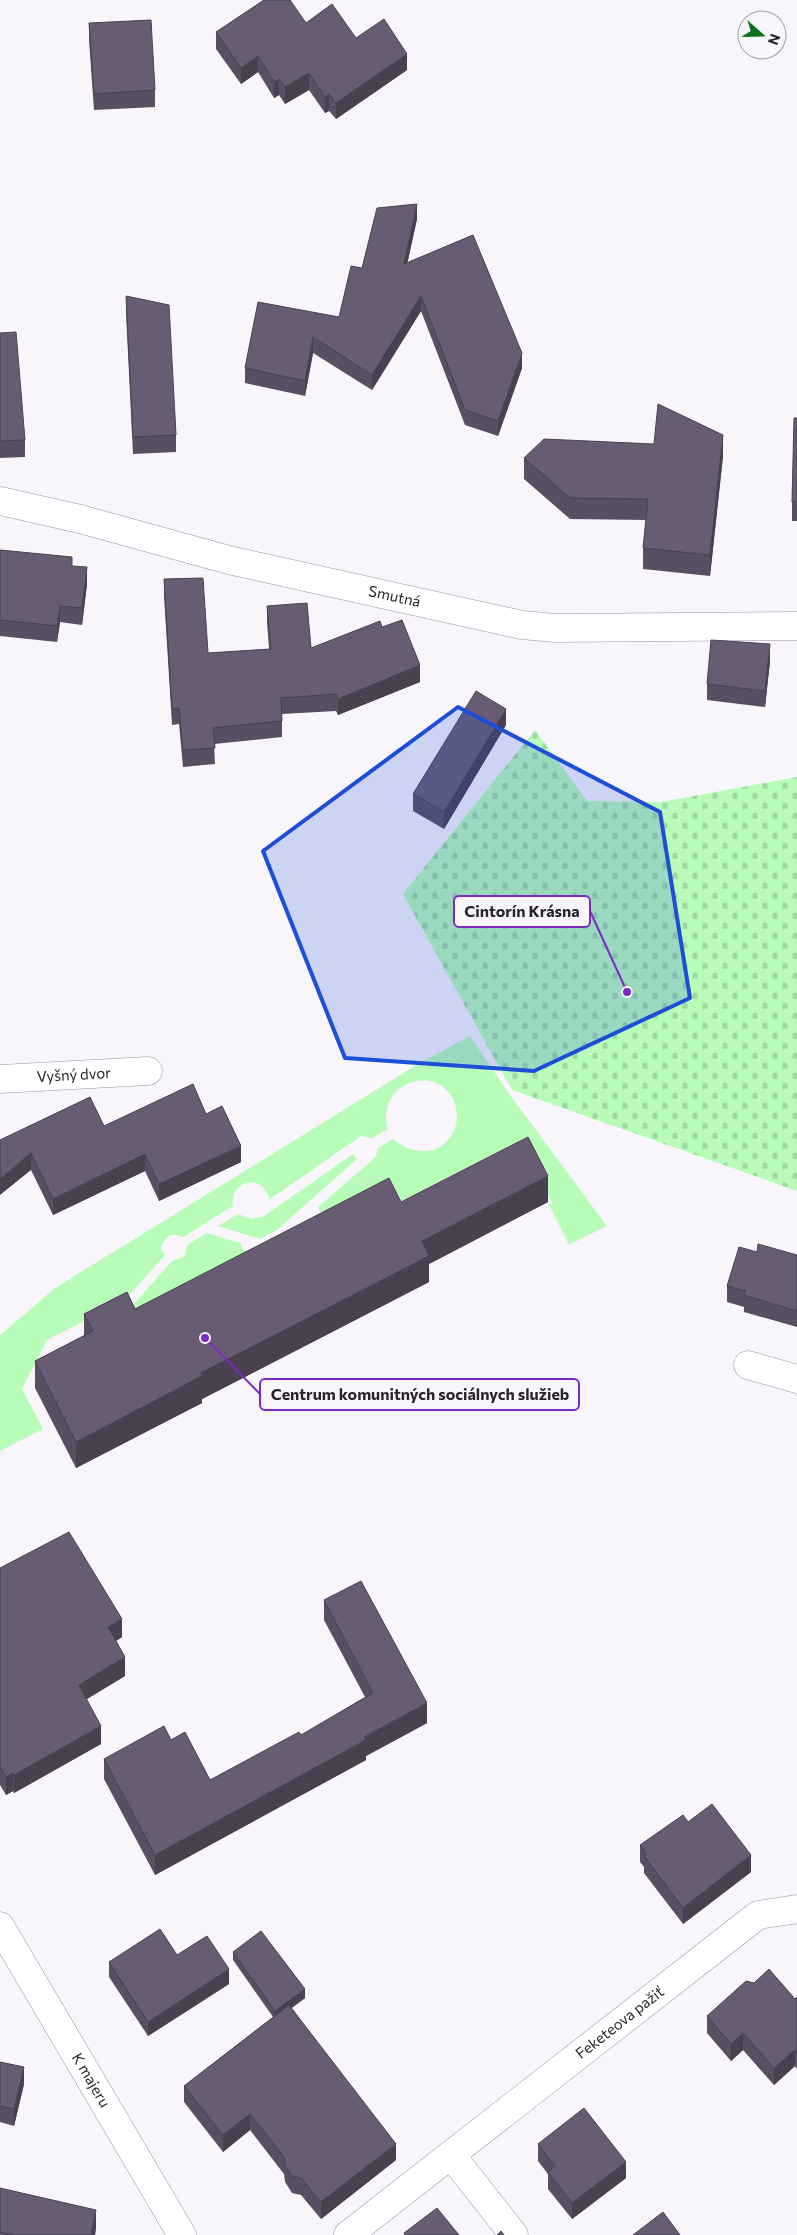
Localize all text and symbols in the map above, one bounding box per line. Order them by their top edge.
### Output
north arrow [737,10,787,60]
text: N [765,32,784,47]
street label: Smutná [367,581,422,610]
callout: Cintorín Krásna [454,896,590,927]
text: Cintorín Krásna [464,901,580,920]
street label: Vyšný dvor [36,1063,112,1085]
callout: Centrum komunitných sociálnych služieb [260,1379,579,1410]
text: Centrum komunitných sociálnych služieb [271,1384,569,1403]
street label: Feketeova pažiť [572,1982,667,2062]
street label: K majeru [69,2049,115,2110]

